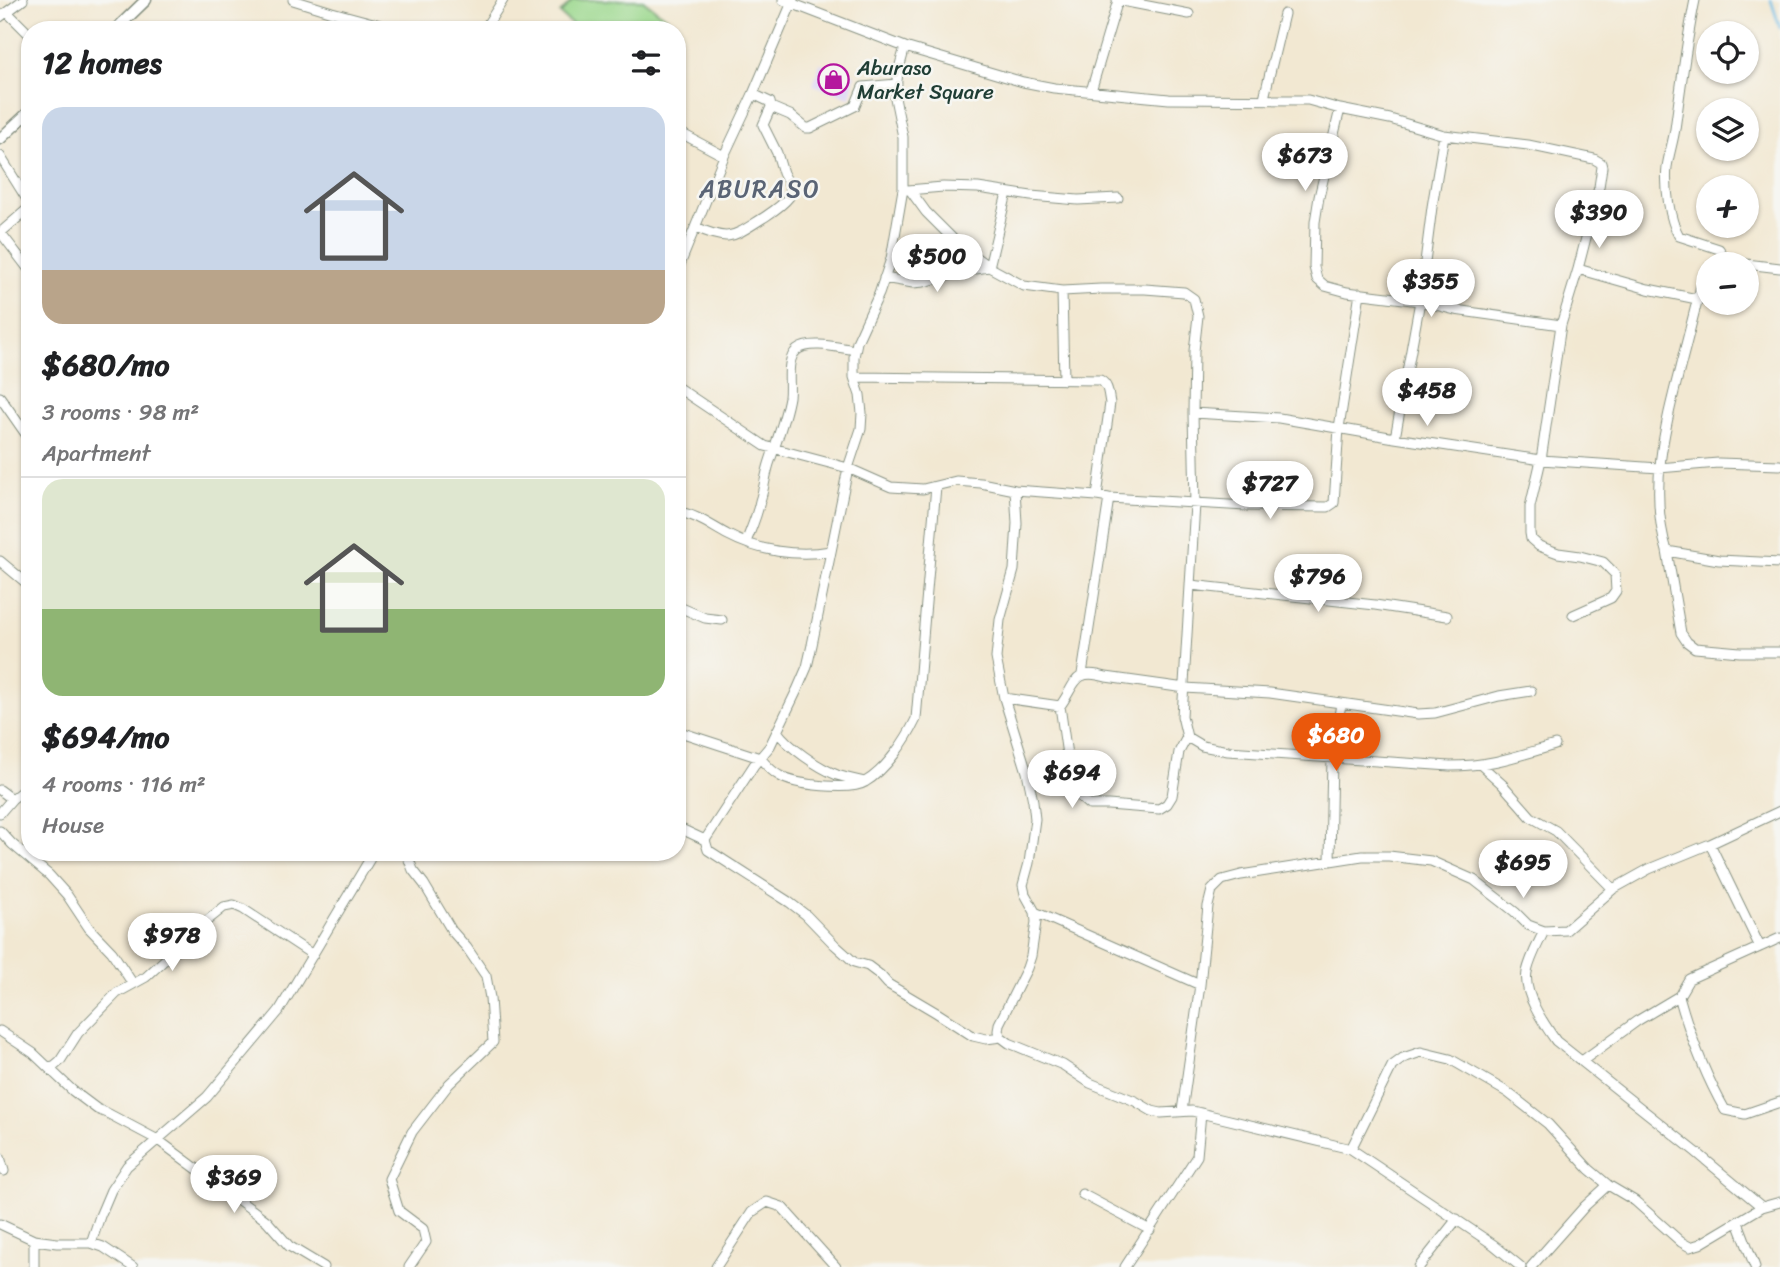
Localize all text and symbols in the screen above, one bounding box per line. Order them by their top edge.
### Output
map controls [1696,21,1759,315]
button: locate [1696,21,1759,84]
text: 12 homes [42,36,162,90]
icon: filters [627,44,665,82]
place label: Aburaso Market Square [856,49,994,111]
shop icon: Aburaso Market Square [817,63,851,97]
button: layers [1696,98,1759,161]
pin: $673 [1264,134,1346,193]
text: $673 [1278,135,1332,176]
icon: home [291,153,417,279]
district label: ABURASO [698,168,821,210]
button: + [1696,175,1759,238]
pin: $390 [1558,190,1640,250]
text: $390 [1571,192,1627,233]
pin: $500 [896,234,978,294]
text: $500 [908,236,966,277]
button: − [1696,252,1759,315]
pin: $355 [1390,260,1472,319]
text: $355 [1403,261,1459,302]
text: $680/mo [42,338,169,392]
pin: $458 [1386,368,1468,428]
text: $458 [1398,370,1456,411]
text: 3 rooms · 98 m² [42,392,199,433]
text: Apartment [42,433,151,474]
pin: $727 [1229,462,1311,521]
text: $727 [1242,463,1298,504]
icon: home [291,525,417,651]
pin: $796 [1277,554,1359,614]
text: $796 [1290,556,1346,597]
text: $694/mo [42,710,170,764]
pin: $680 [1295,714,1377,773]
text: $680 [1308,715,1364,756]
pin: $694 [1031,750,1113,810]
text: $694 [1043,752,1101,793]
text: 4 rooms · 116 m² [42,764,206,805]
text: House [42,805,104,846]
pin: $695 [1482,841,1564,900]
text: $695 [1495,842,1551,883]
pin: $978 [131,914,213,973]
text: $978 [144,915,200,956]
pin: $369 [193,1156,275,1215]
text: $369 [206,1157,262,1198]

